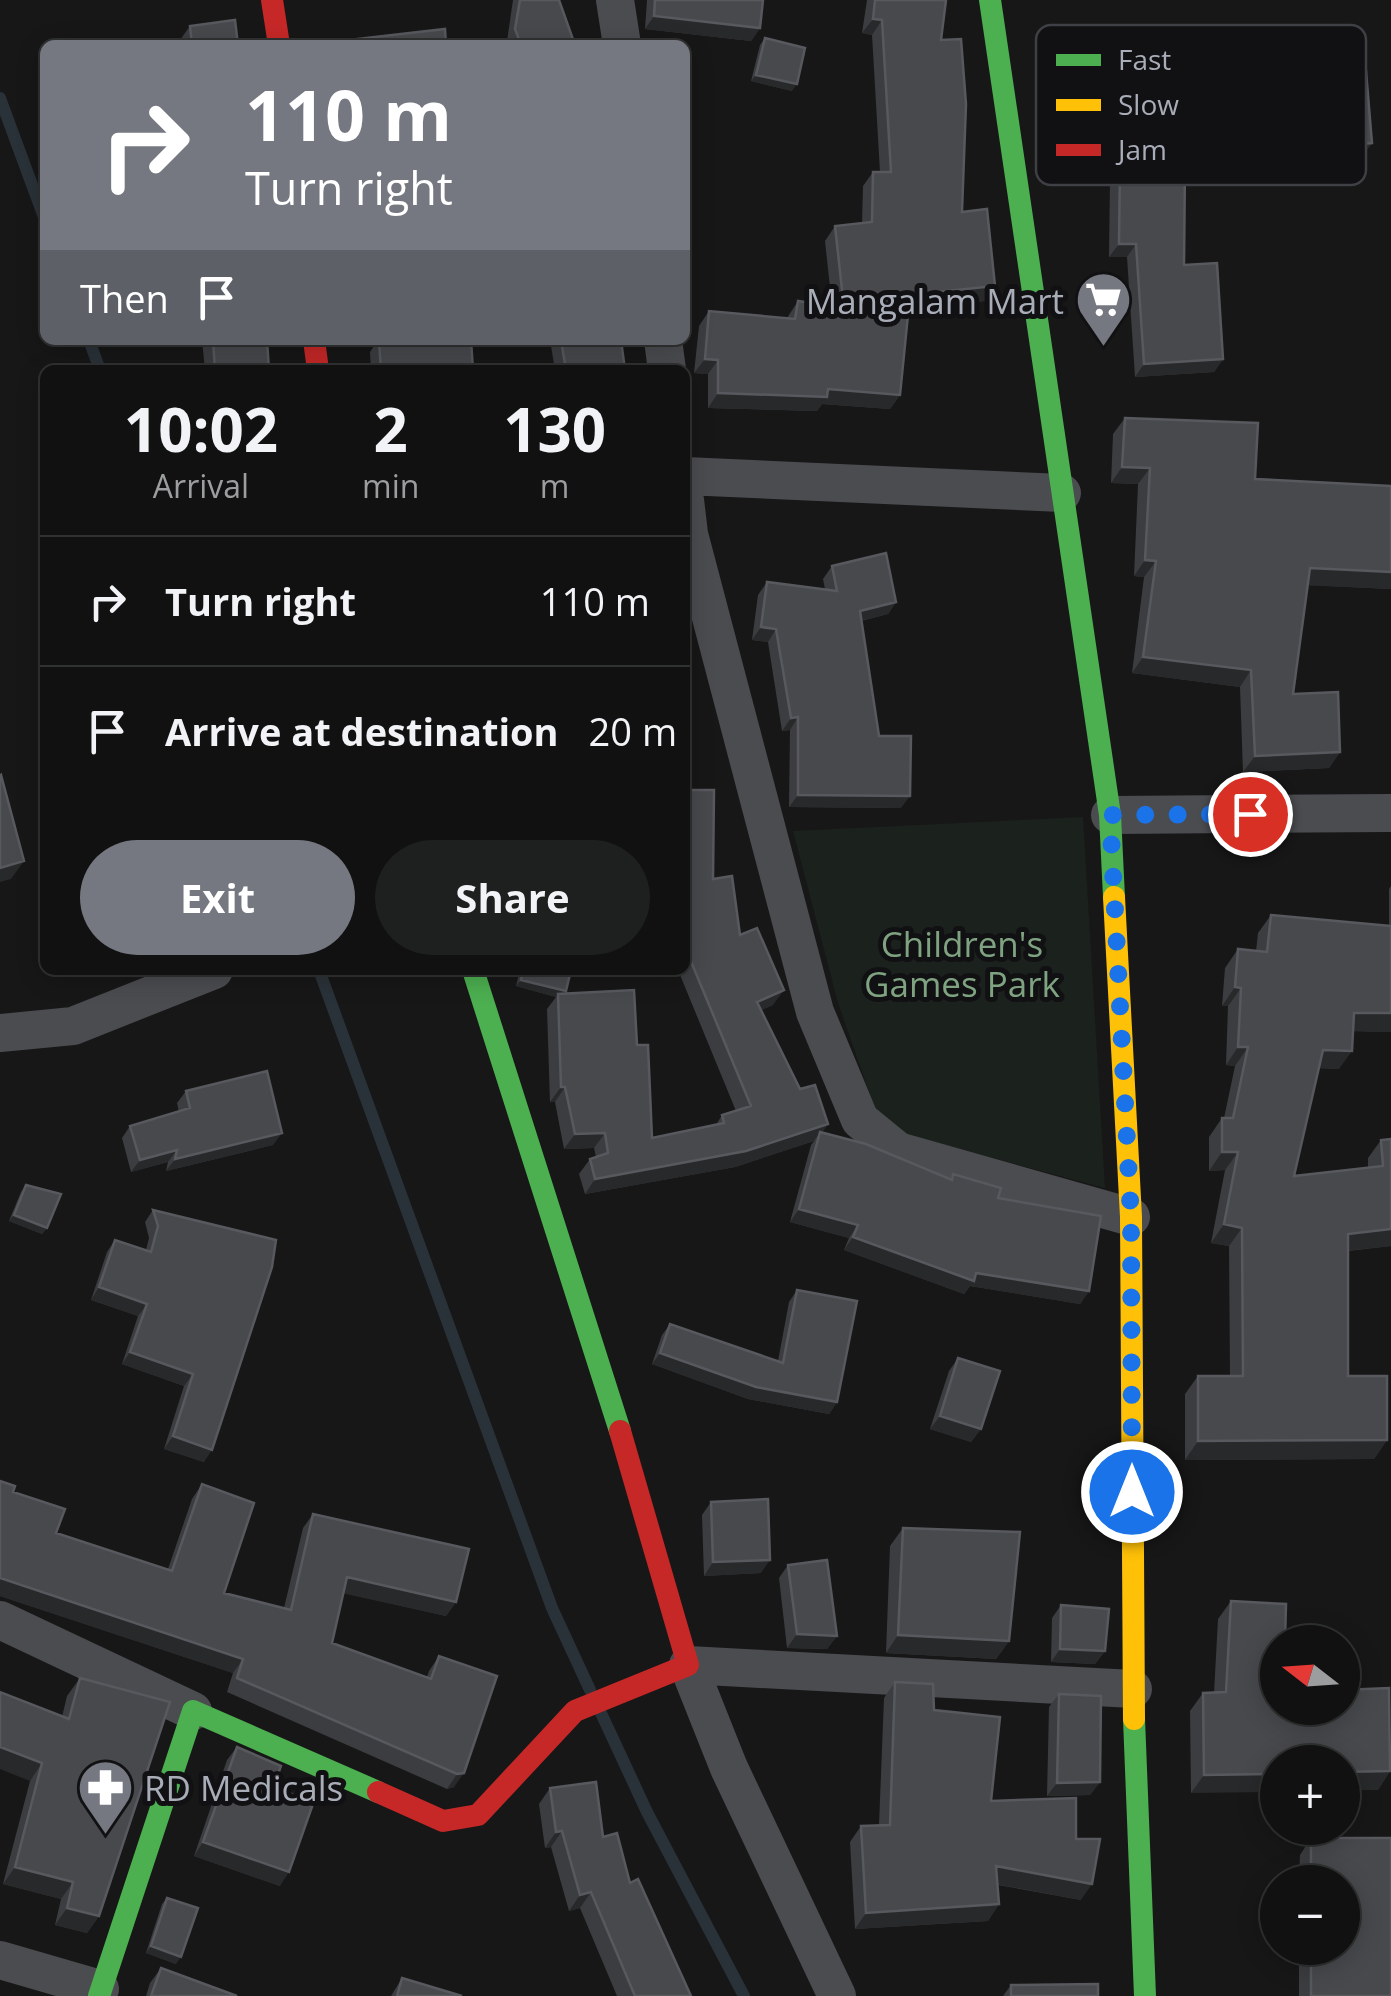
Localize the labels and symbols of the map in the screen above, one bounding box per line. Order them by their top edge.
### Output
legend [1036,25,1366,185]
text: Fast [1118,40,1171,78]
text: Slow [1118,85,1179,123]
text: Jam [1115,130,1167,168]
supermarket icon: Mangalam Mart [1073,270,1133,349]
place label: Mangalam Mart [806,277,1064,324]
pin [1208,772,1293,857]
park label: Children's Games Park [864,920,1061,1007]
position arrow [1080,1440,1184,1544]
north arrow [1260,1625,1360,1725]
pharmacy icon: RD Medicals [75,1757,135,1836]
place label: RD Medicals [144,1764,343,1811]

